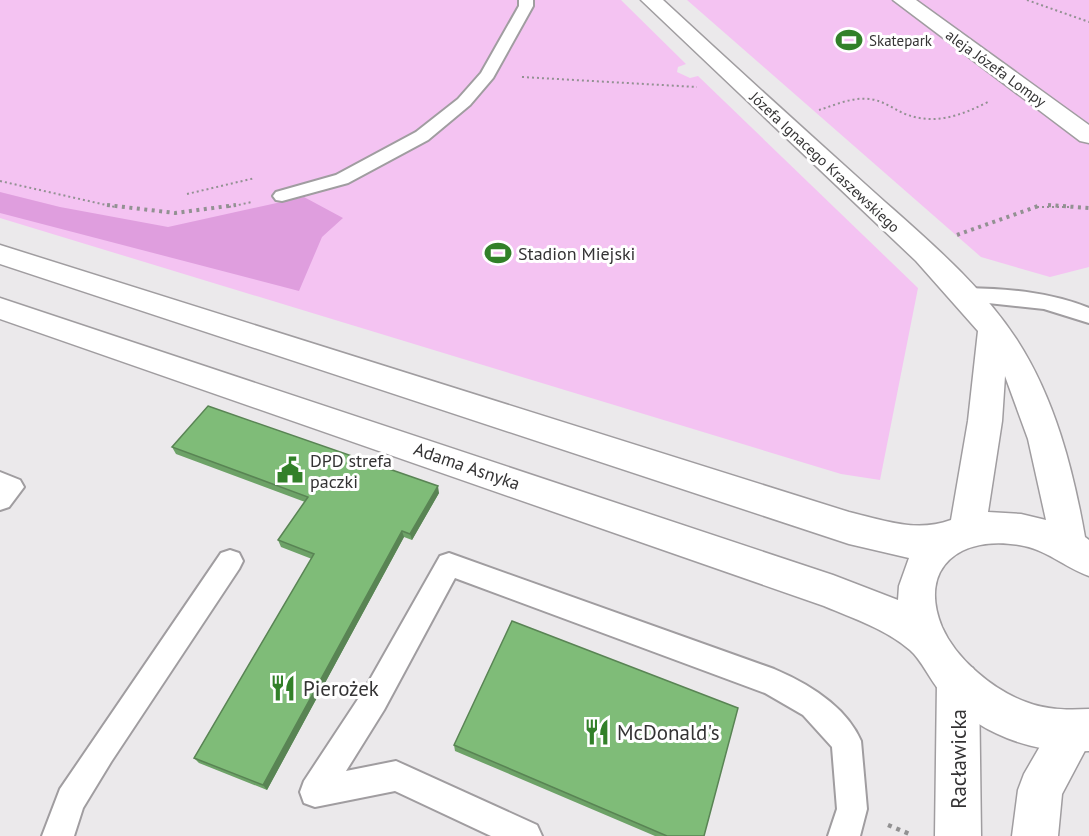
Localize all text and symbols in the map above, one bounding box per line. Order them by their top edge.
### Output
sports icon: Skatepark [834,25,864,55]
street label: aleja Józefa Lompy [942,25,1050,111]
place label: Skatepark [869,31,933,50]
street label: Józefa Ignacego Kraszewskiego [745,87,904,237]
sports icon: Stadion Miejski [483,238,513,268]
place label: Stadion Miejski [518,242,635,265]
street label: Adama Asnyka [411,437,523,495]
place label: DPD strefa paczki [310,449,392,493]
public building icon: DPD strefa paczki [275,455,305,485]
restaurant icon: Pierożek [268,673,298,703]
place label: Pierożek [303,675,379,702]
street label: Racławicka [945,709,972,809]
restaurant icon: McDonald's [582,717,612,747]
place label: McDonald's [617,719,720,746]

